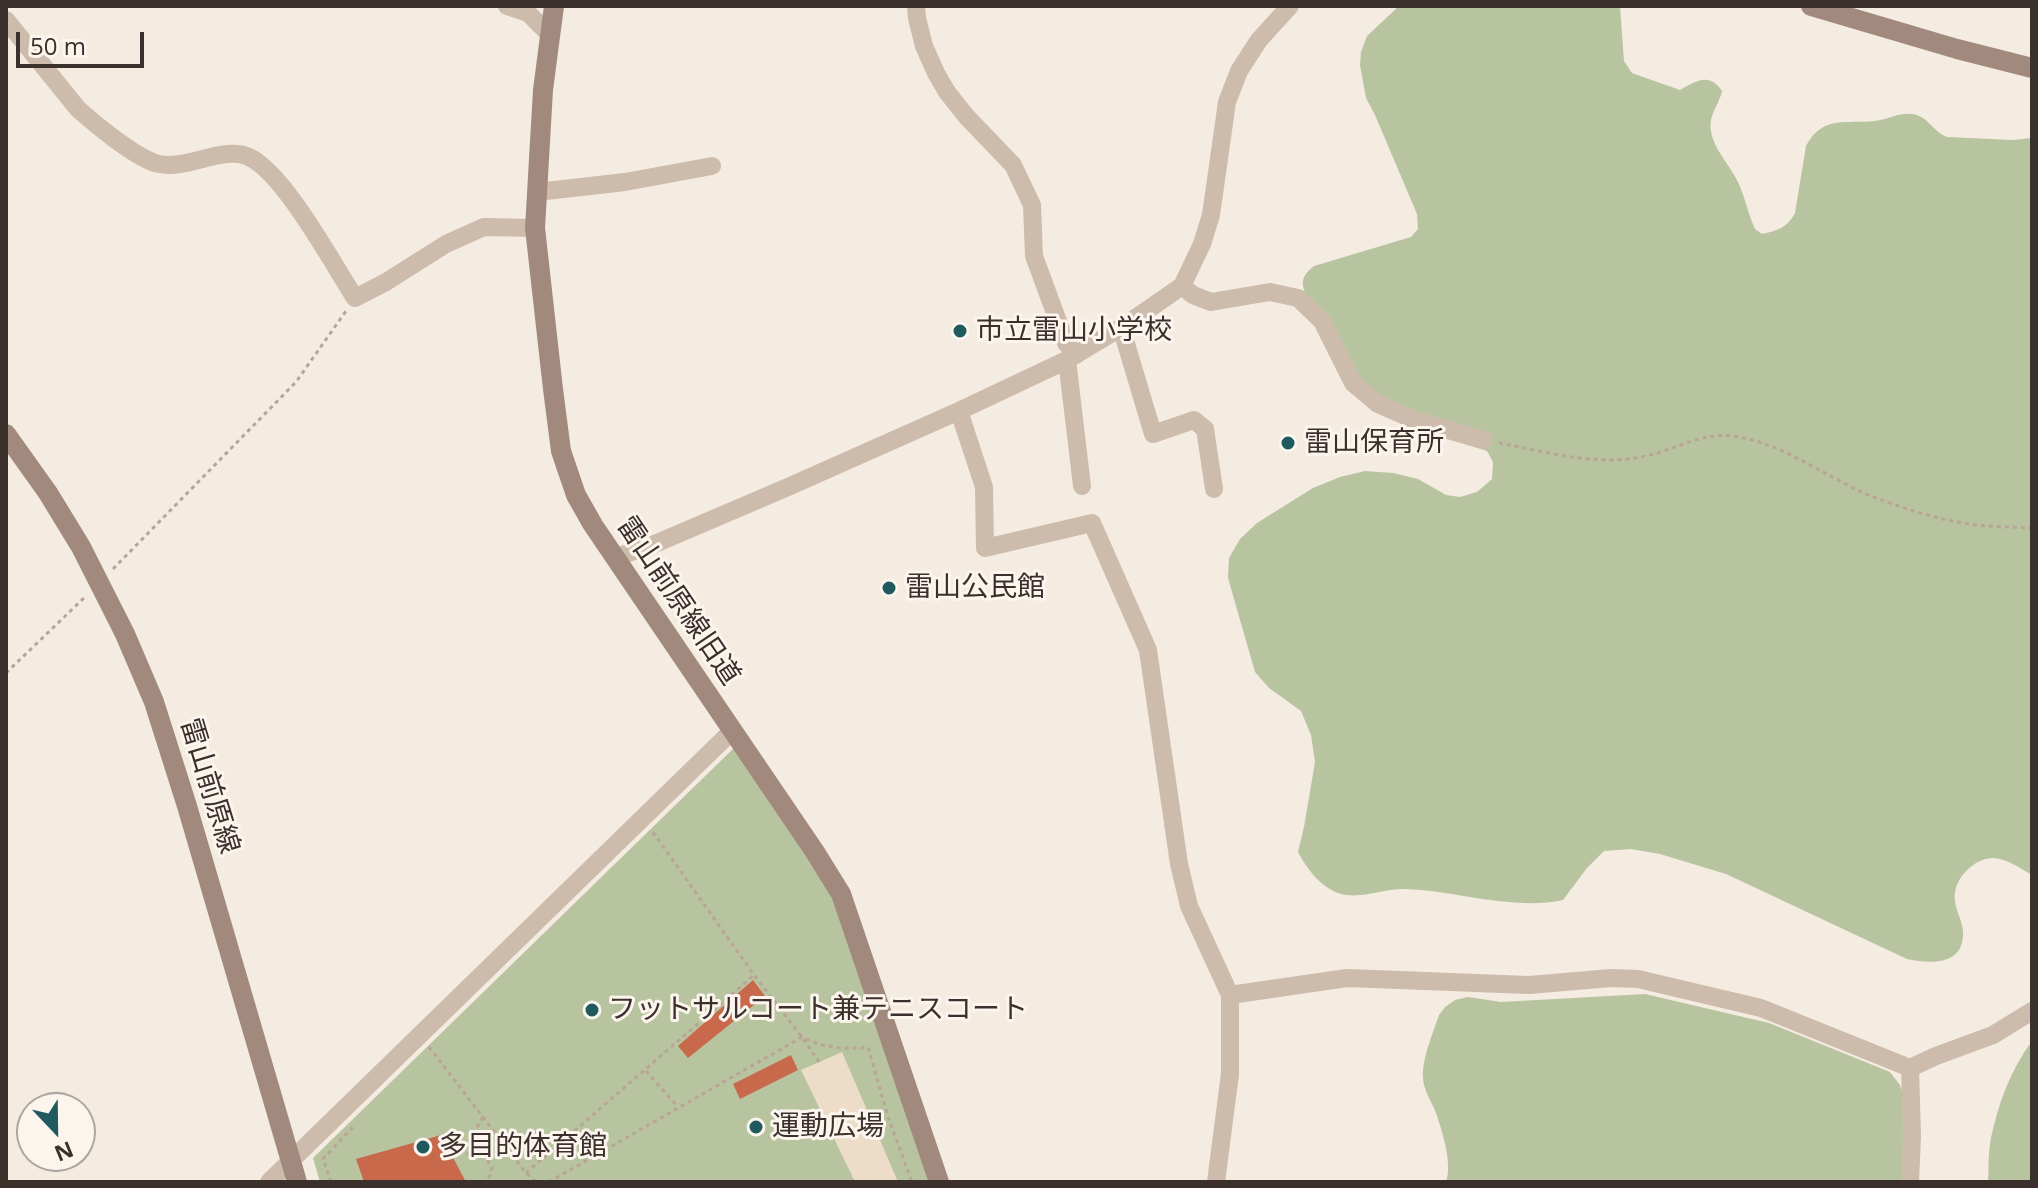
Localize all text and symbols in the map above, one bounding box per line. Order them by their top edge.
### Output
scale bar [20,16,148,66]
text: 50 m [30,29,86,62]
place label: 市立雷山小学校 [976,314,1172,348]
marker: 市立雷山小学校 [951,322,969,340]
place label: 雷山保育所 [1304,426,1444,460]
marker: 雷山保育所 [1279,434,1297,452]
street label: 雷山前原線旧道 [609,510,747,692]
place label: 雷山公民館 [905,571,1045,605]
marker: 雷山公民館 [880,579,898,597]
street label: 雷山前原線 [172,714,246,858]
place label: フットサルコート兼テニスコート [608,993,1028,1027]
marker: フットサルコート兼テニスコート [583,1001,601,1019]
north arrow [16,1092,96,1172]
place label: 運動広場 [772,1110,884,1144]
marker: 運動広場 [747,1118,765,1136]
place label: 多目的体育館 [439,1130,607,1164]
text: N [50,1135,78,1170]
marker: 多目的体育館 [414,1138,432,1156]

